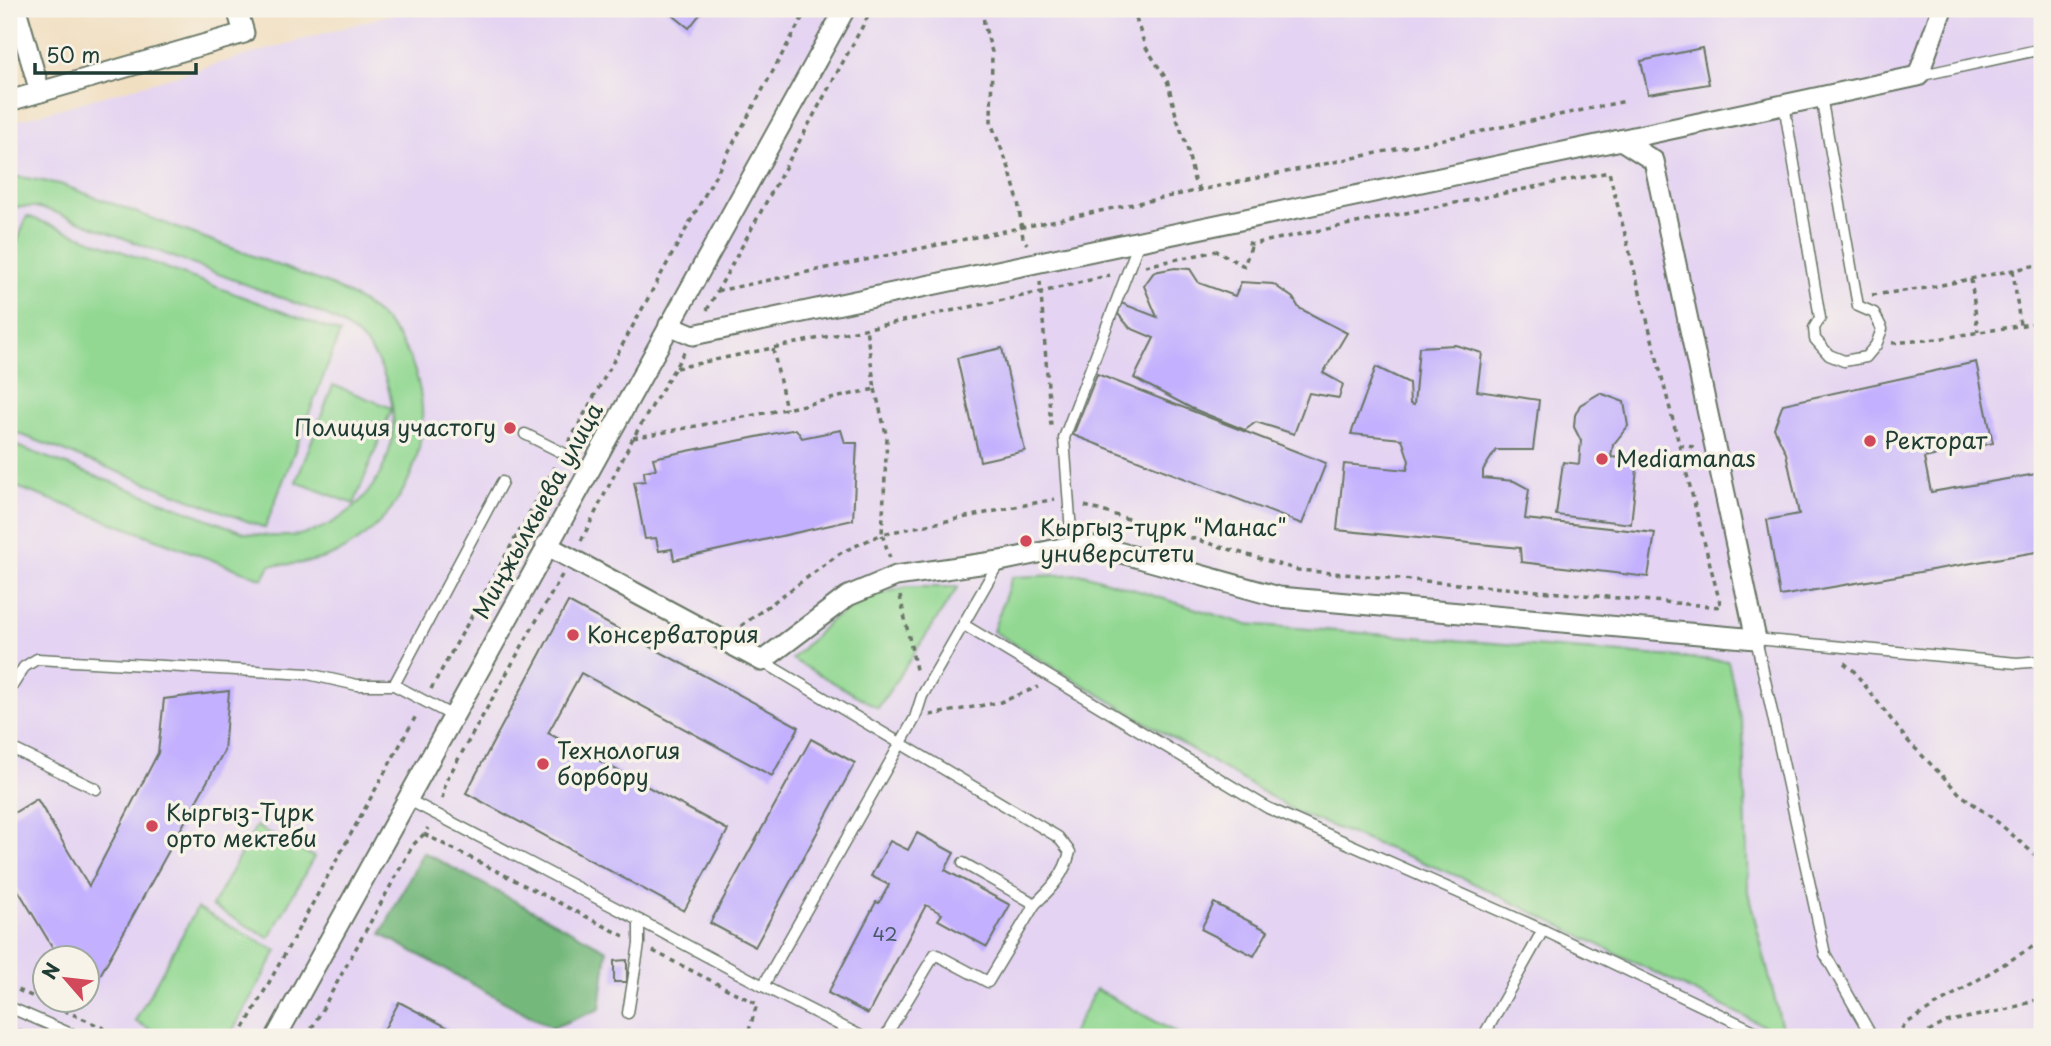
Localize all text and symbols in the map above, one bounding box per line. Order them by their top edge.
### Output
scale bar [35,32,196,76]
text: 50 m [46,38,100,70]
street label: Миңжылкыева улица [463,395,611,625]
place label: Полиция участогу [294,409,496,444]
marker: Полиция участогу [502,420,518,436]
place label: Ректорат [1884,422,1988,457]
marker: Ректорат [1862,433,1878,449]
place label: Mediamanas [1616,440,1756,475]
marker: Mediamanas [1594,451,1610,467]
place label: Кыргыз-түрк "Манас" университети [1040,509,1287,570]
marker: Кыргыз-түрк "Манас" университети [1018,533,1034,549]
place label: Консерватория [587,616,759,651]
marker: Консерватория [565,627,581,643]
place label: Технология борбору [557,732,681,793]
marker: Технология борбору [535,756,551,772]
place label: Кыргыз-Түрк орто мектеби [166,794,317,855]
marker: Кыргыз-Түрк орто мектеби [144,818,160,834]
house number: 42 [872,919,898,947]
north arrow [32,944,102,1014]
text: N [34,957,66,984]

